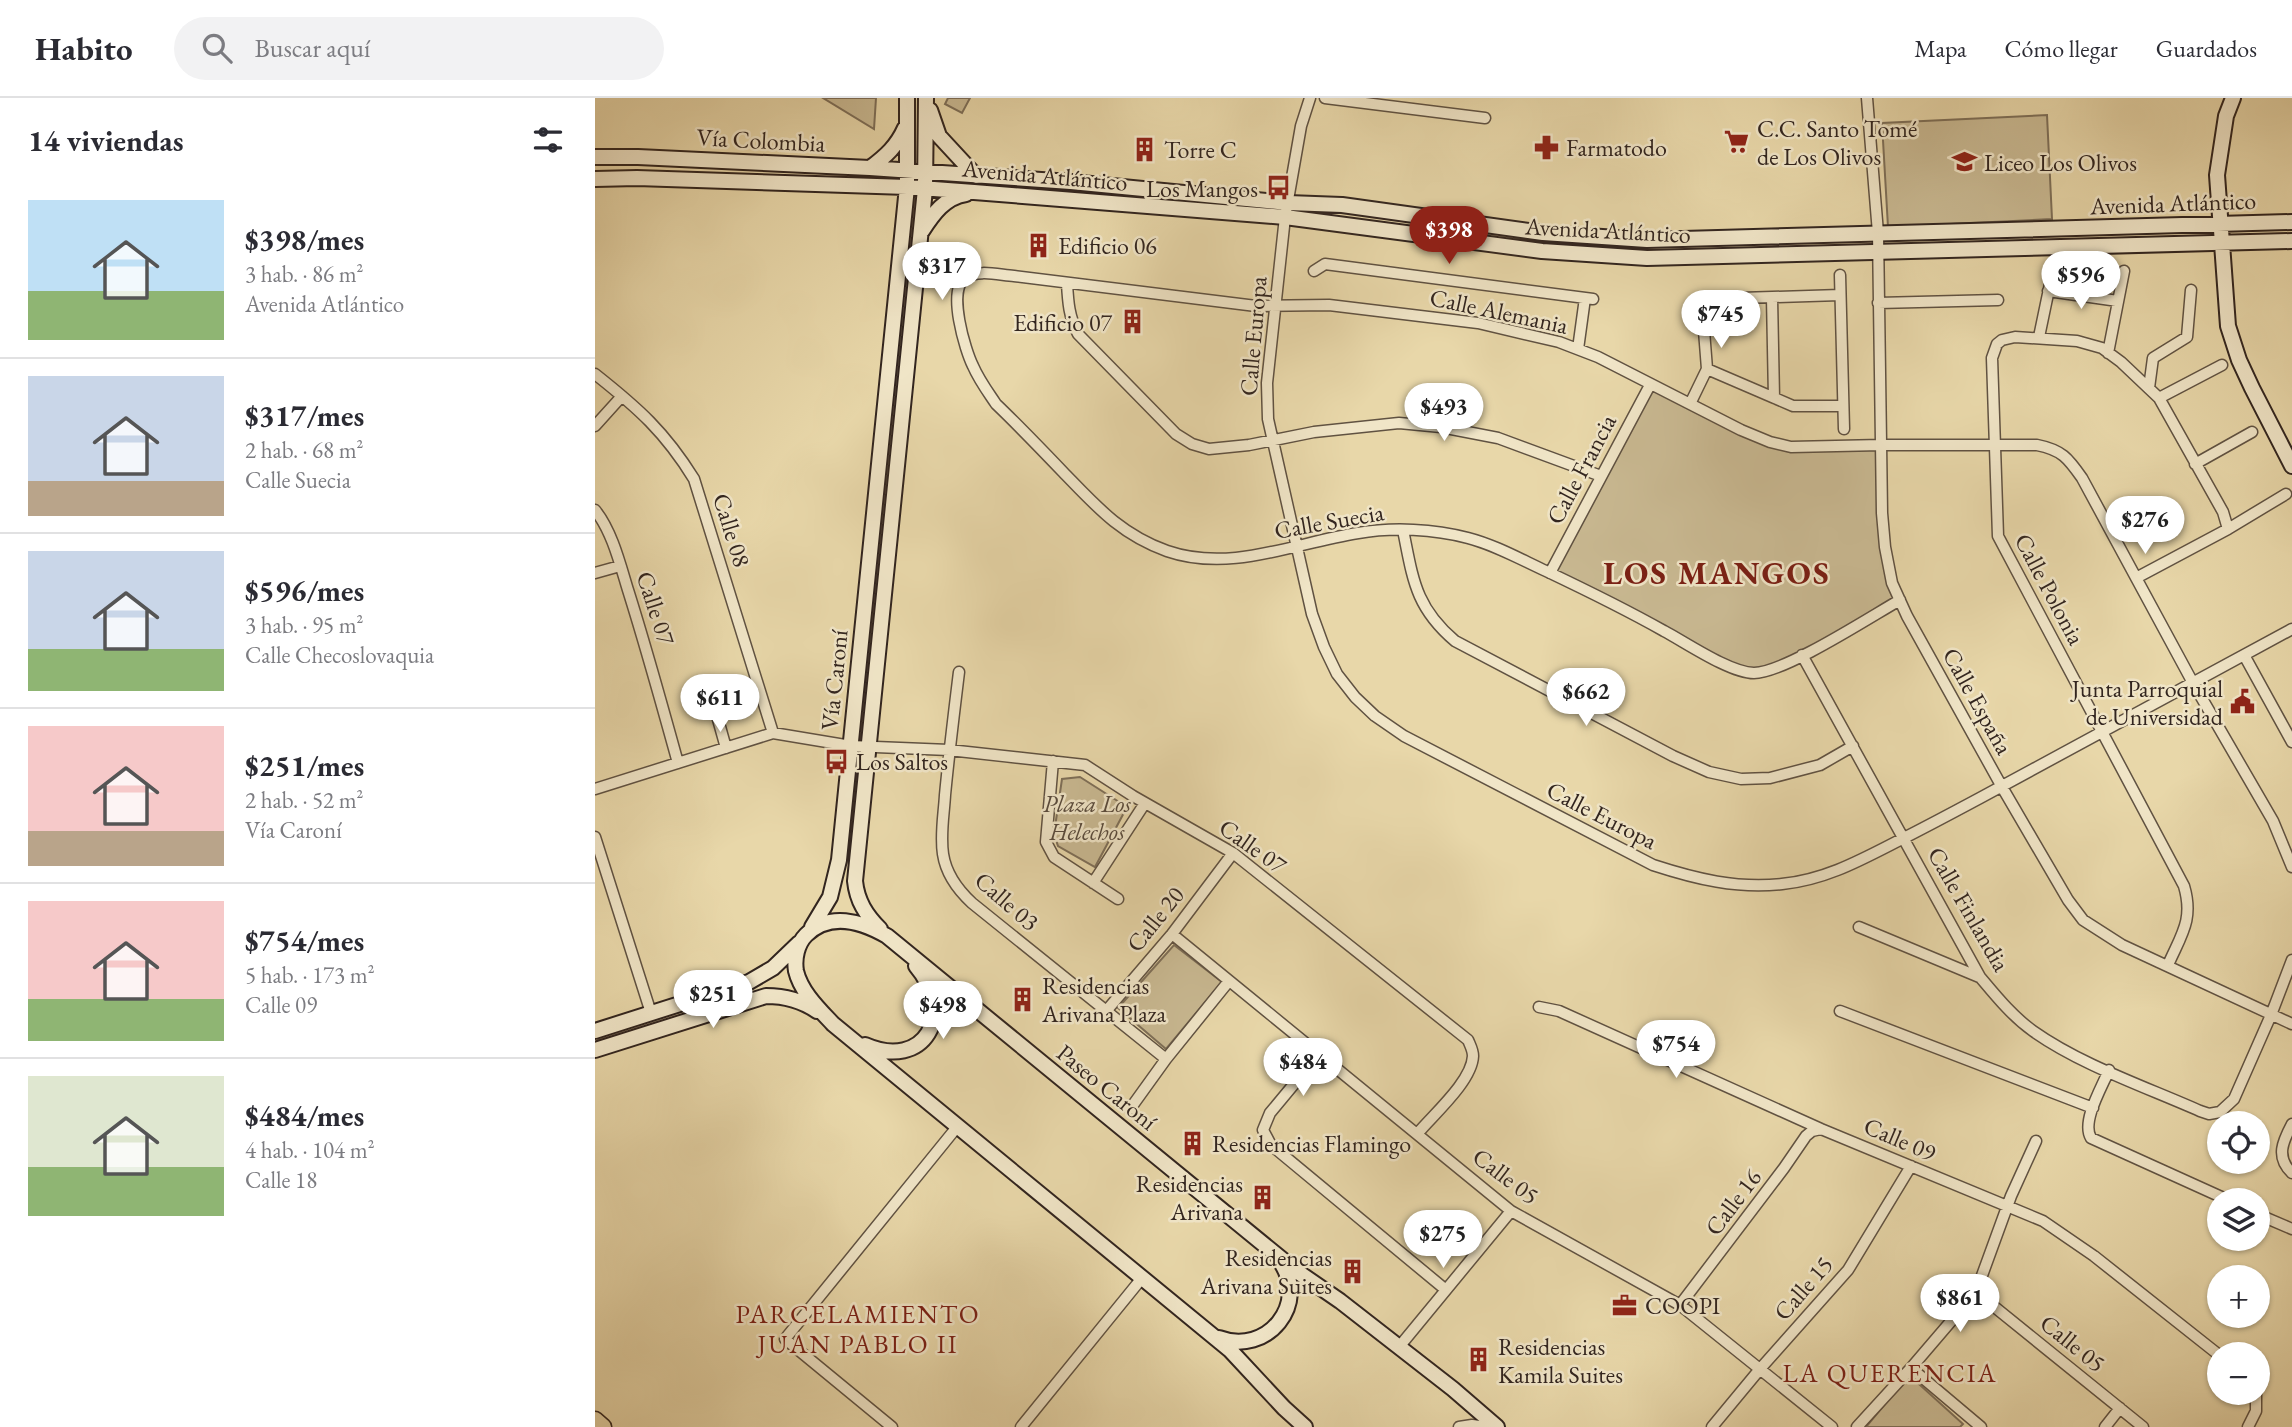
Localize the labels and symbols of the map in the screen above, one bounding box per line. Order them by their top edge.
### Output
place label: C.C. Santo Tomé de Los Olivos [1757,113,1917,172]
street label: Vía Colombia [696,121,826,159]
supermarket icon: C.C. Santo Tomé de Los Olivos [1723,128,1751,156]
place label: Farmatodo [1566,132,1667,163]
pharmacy icon: Farmatodo [1532,133,1560,161]
place label: Torre C [1164,134,1237,165]
building icon: Torre C [1130,135,1158,163]
place label: Liceo Los Olivos [1984,147,2137,178]
school or university icon: Liceo Los Olivos [1950,148,1978,176]
street label: Avenida Atlántico [960,152,1129,198]
place label: Los Mangos [1146,173,1258,204]
bus stop icon: Los Mangos [1264,174,1292,202]
street label: Avenida Atlántico [2089,185,2257,221]
pin: $398 [1408,206,1490,266]
street label: Avenida Atlántico [1523,210,1692,250]
place label: Edificio 06 [1058,230,1157,261]
building icon: Edificio 06 [1024,231,1052,259]
pin: $317 [901,242,983,302]
pin: $596 [2040,252,2122,311]
street label: Calle Europa [1232,274,1274,397]
street label: Calle Alemania [1427,281,1571,341]
pin: $745 [1680,290,1762,350]
place label: Edificio 07 [1013,307,1112,338]
building icon: Edificio 07 [1118,308,1146,336]
pin: $493 [1403,384,1485,443]
street label: Calle Francia [1539,408,1623,529]
street label: Calle 08 [706,489,758,571]
street label: Calle Suecia [1272,496,1386,546]
pin: $276 [2104,496,2186,556]
street label: Calle Polonia [2008,528,2092,650]
district label: LOS MANGOS [1603,552,1831,594]
street label: Calle 07 [630,567,683,649]
street label: Vía Caroní [813,628,855,732]
street label: Calle España [1936,642,2020,760]
pin: $662 [1545,668,1627,728]
place label: Junta Parroquial de Universidad [2070,673,2224,732]
pin: $611 [679,674,761,734]
public building icon: Junta Parroquial de Universidad [2229,688,2257,716]
place label: Los Saltos [856,746,948,777]
bus stop icon: Los Saltos [822,747,850,775]
street label: Calle Europa [1542,774,1663,856]
park label: Plaza Los Helechos [1043,788,1131,847]
street label: Calle 07 [1213,812,1293,881]
street label: Calle Finlandia [1921,841,2017,977]
street label: Calle 03 [968,865,1046,937]
street label: Calle 20 [1119,880,1191,958]
pin: $251 [672,970,754,1030]
place label: Residencias Arivana Plaza [1041,970,1166,1029]
pin: $498 [902,982,984,1041]
building icon: Residencias Arivana Plaza [1008,985,1036,1013]
pin: $754 [1635,1020,1717,1080]
street label: Paseo Caroní [1051,1037,1164,1137]
pin: $484 [1262,1038,1344,1098]
street label: Calle 09 [1859,1110,1941,1168]
place label: Residencias Flamingo [1212,1128,1411,1159]
building icon: Residencias Flamingo [1178,1129,1206,1157]
street label: Calle 05 [1467,1141,1545,1211]
street label: Calle 16 [1698,1163,1768,1241]
place label: Residencias Arivana [1136,1168,1243,1227]
building icon: Residencias Arivana [1249,1183,1277,1211]
pin: $275 [1402,1210,1484,1270]
place label: Residencias Arivana Suites [1199,1242,1332,1301]
street label: Calle 15 [1767,1249,1839,1327]
building icon: Residencias Arivana Suites [1338,1257,1366,1285]
pin: $861 [1919,1274,2001,1334]
place label: COOPI [1645,1290,1720,1321]
office icon: COOPI [1611,1291,1639,1319]
district label: PARCELAMIENTO JUAN PABLO II [735,1297,981,1361]
street label: Calle 05 [2034,1307,2112,1379]
place label: Residencias Kamila Suites [1498,1331,1623,1390]
building icon: Residencias Kamila Suites [1464,1346,1492,1374]
district label: LA QUERENCIA [1782,1356,1998,1390]

